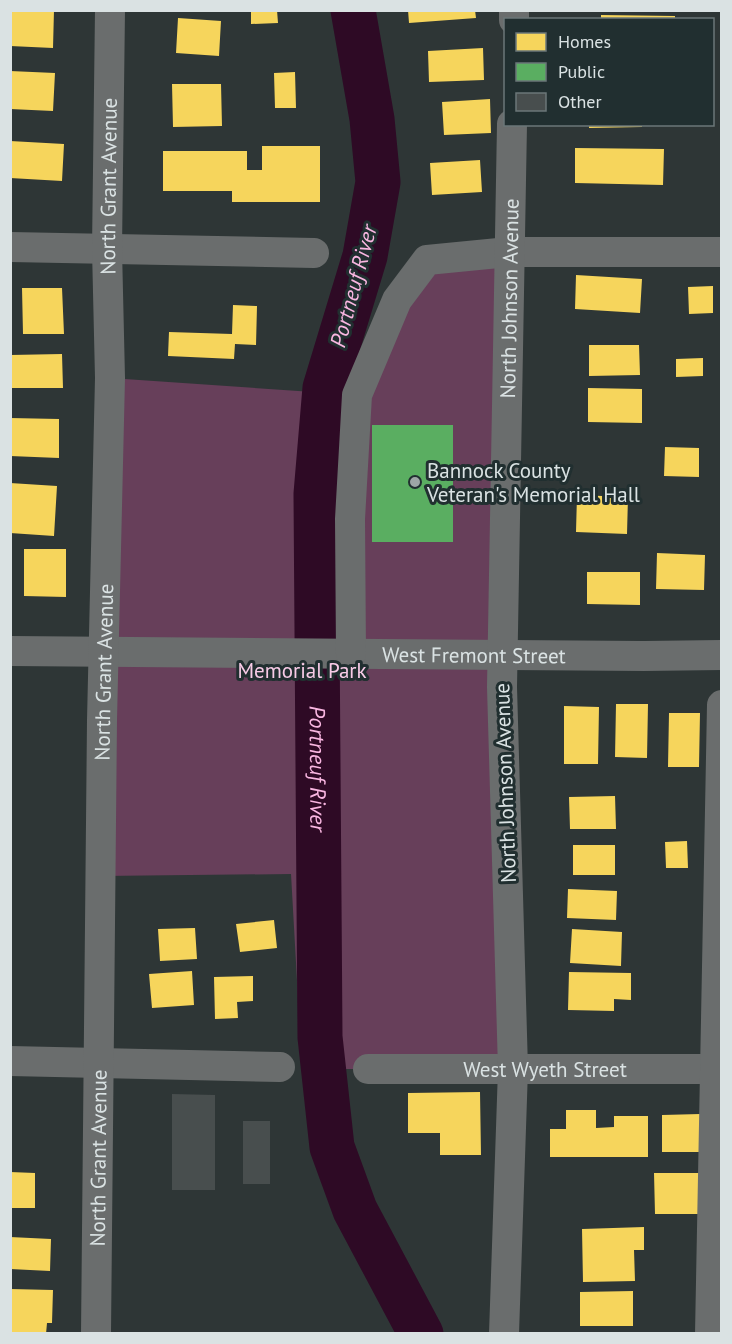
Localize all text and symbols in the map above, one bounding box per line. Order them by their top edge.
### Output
legend [504,18,714,126]
text: Homes [558,30,611,53]
text: Public [558,60,605,83]
text: Other [558,90,602,113]
street label: North Grant Avenue [93,97,122,275]
street label: North Johnson Avenue [494,198,524,399]
water label: Portneuf River [323,220,383,350]
place label: Bannock County Veteran's Memorial Hall [426,457,640,508]
marker: Bannock County Veteran's Memorial Hall [408,475,422,489]
street label: North Grant Avenue [88,583,119,761]
street label: West Fremont Street [382,640,566,669]
park label: Memorial Park [237,657,367,684]
street label: North Johnson Avenue [488,683,522,883]
water label: Portneuf River [304,706,332,833]
street label: West Wyeth Street [463,1056,627,1083]
street label: North Grant Avenue [83,1069,112,1247]

